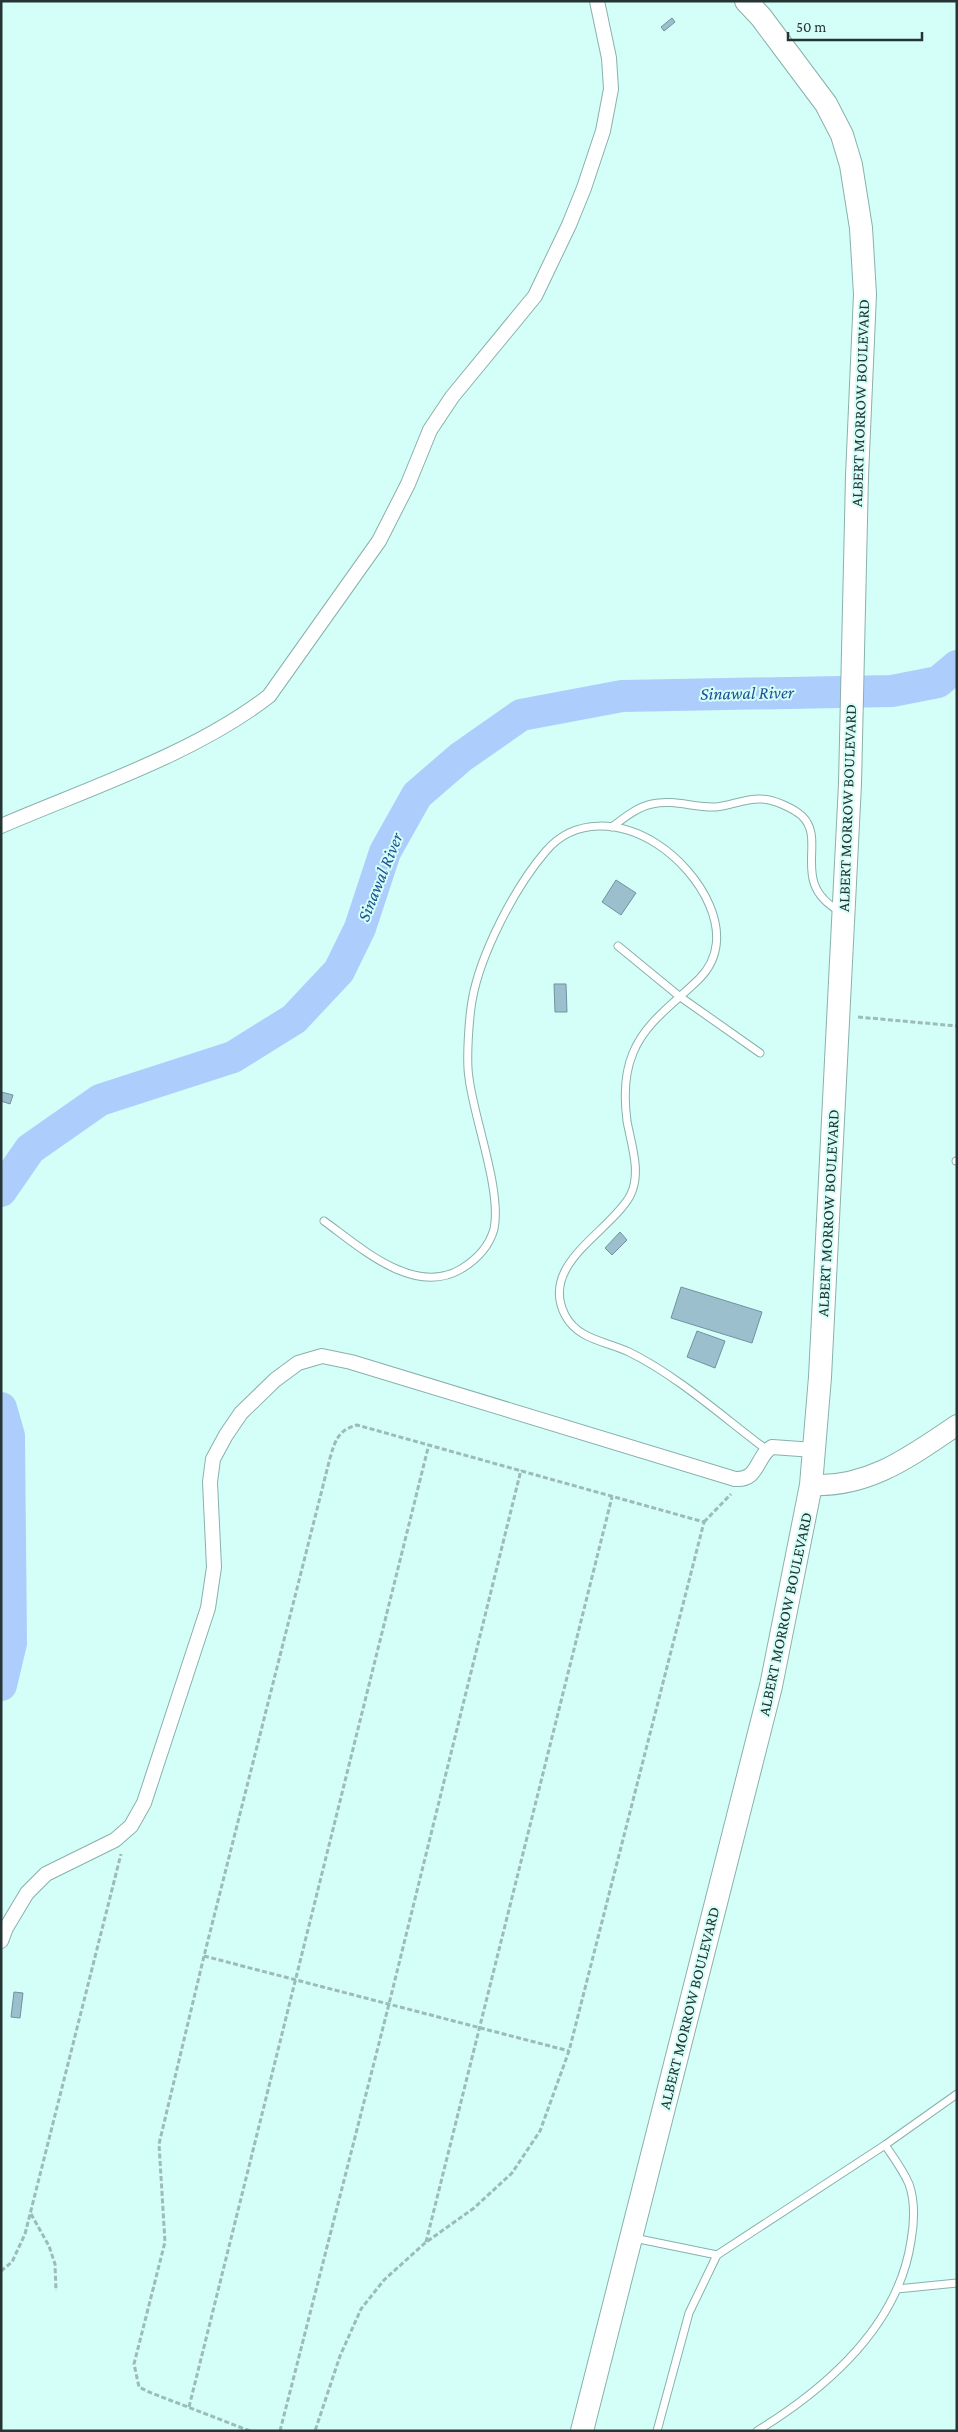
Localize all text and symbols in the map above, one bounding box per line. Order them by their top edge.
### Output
scale bar [788,10,922,42]
text: 50 m [796,19,826,35]
street label: ALBERT MORROW BOULEVARD [848,299,872,507]
water label: Sinawal River [700,682,795,704]
street label: ALBERT MORROW BOULEVARD [835,704,859,912]
water label: Sinawal River [353,829,407,924]
street label: ALBERT MORROW BOULEVARD [814,1109,842,1317]
street label: ALBERT MORROW BOULEVARD [755,1511,815,1717]
street label: ALBERT MORROW BOULEVARD [656,1905,722,2111]

